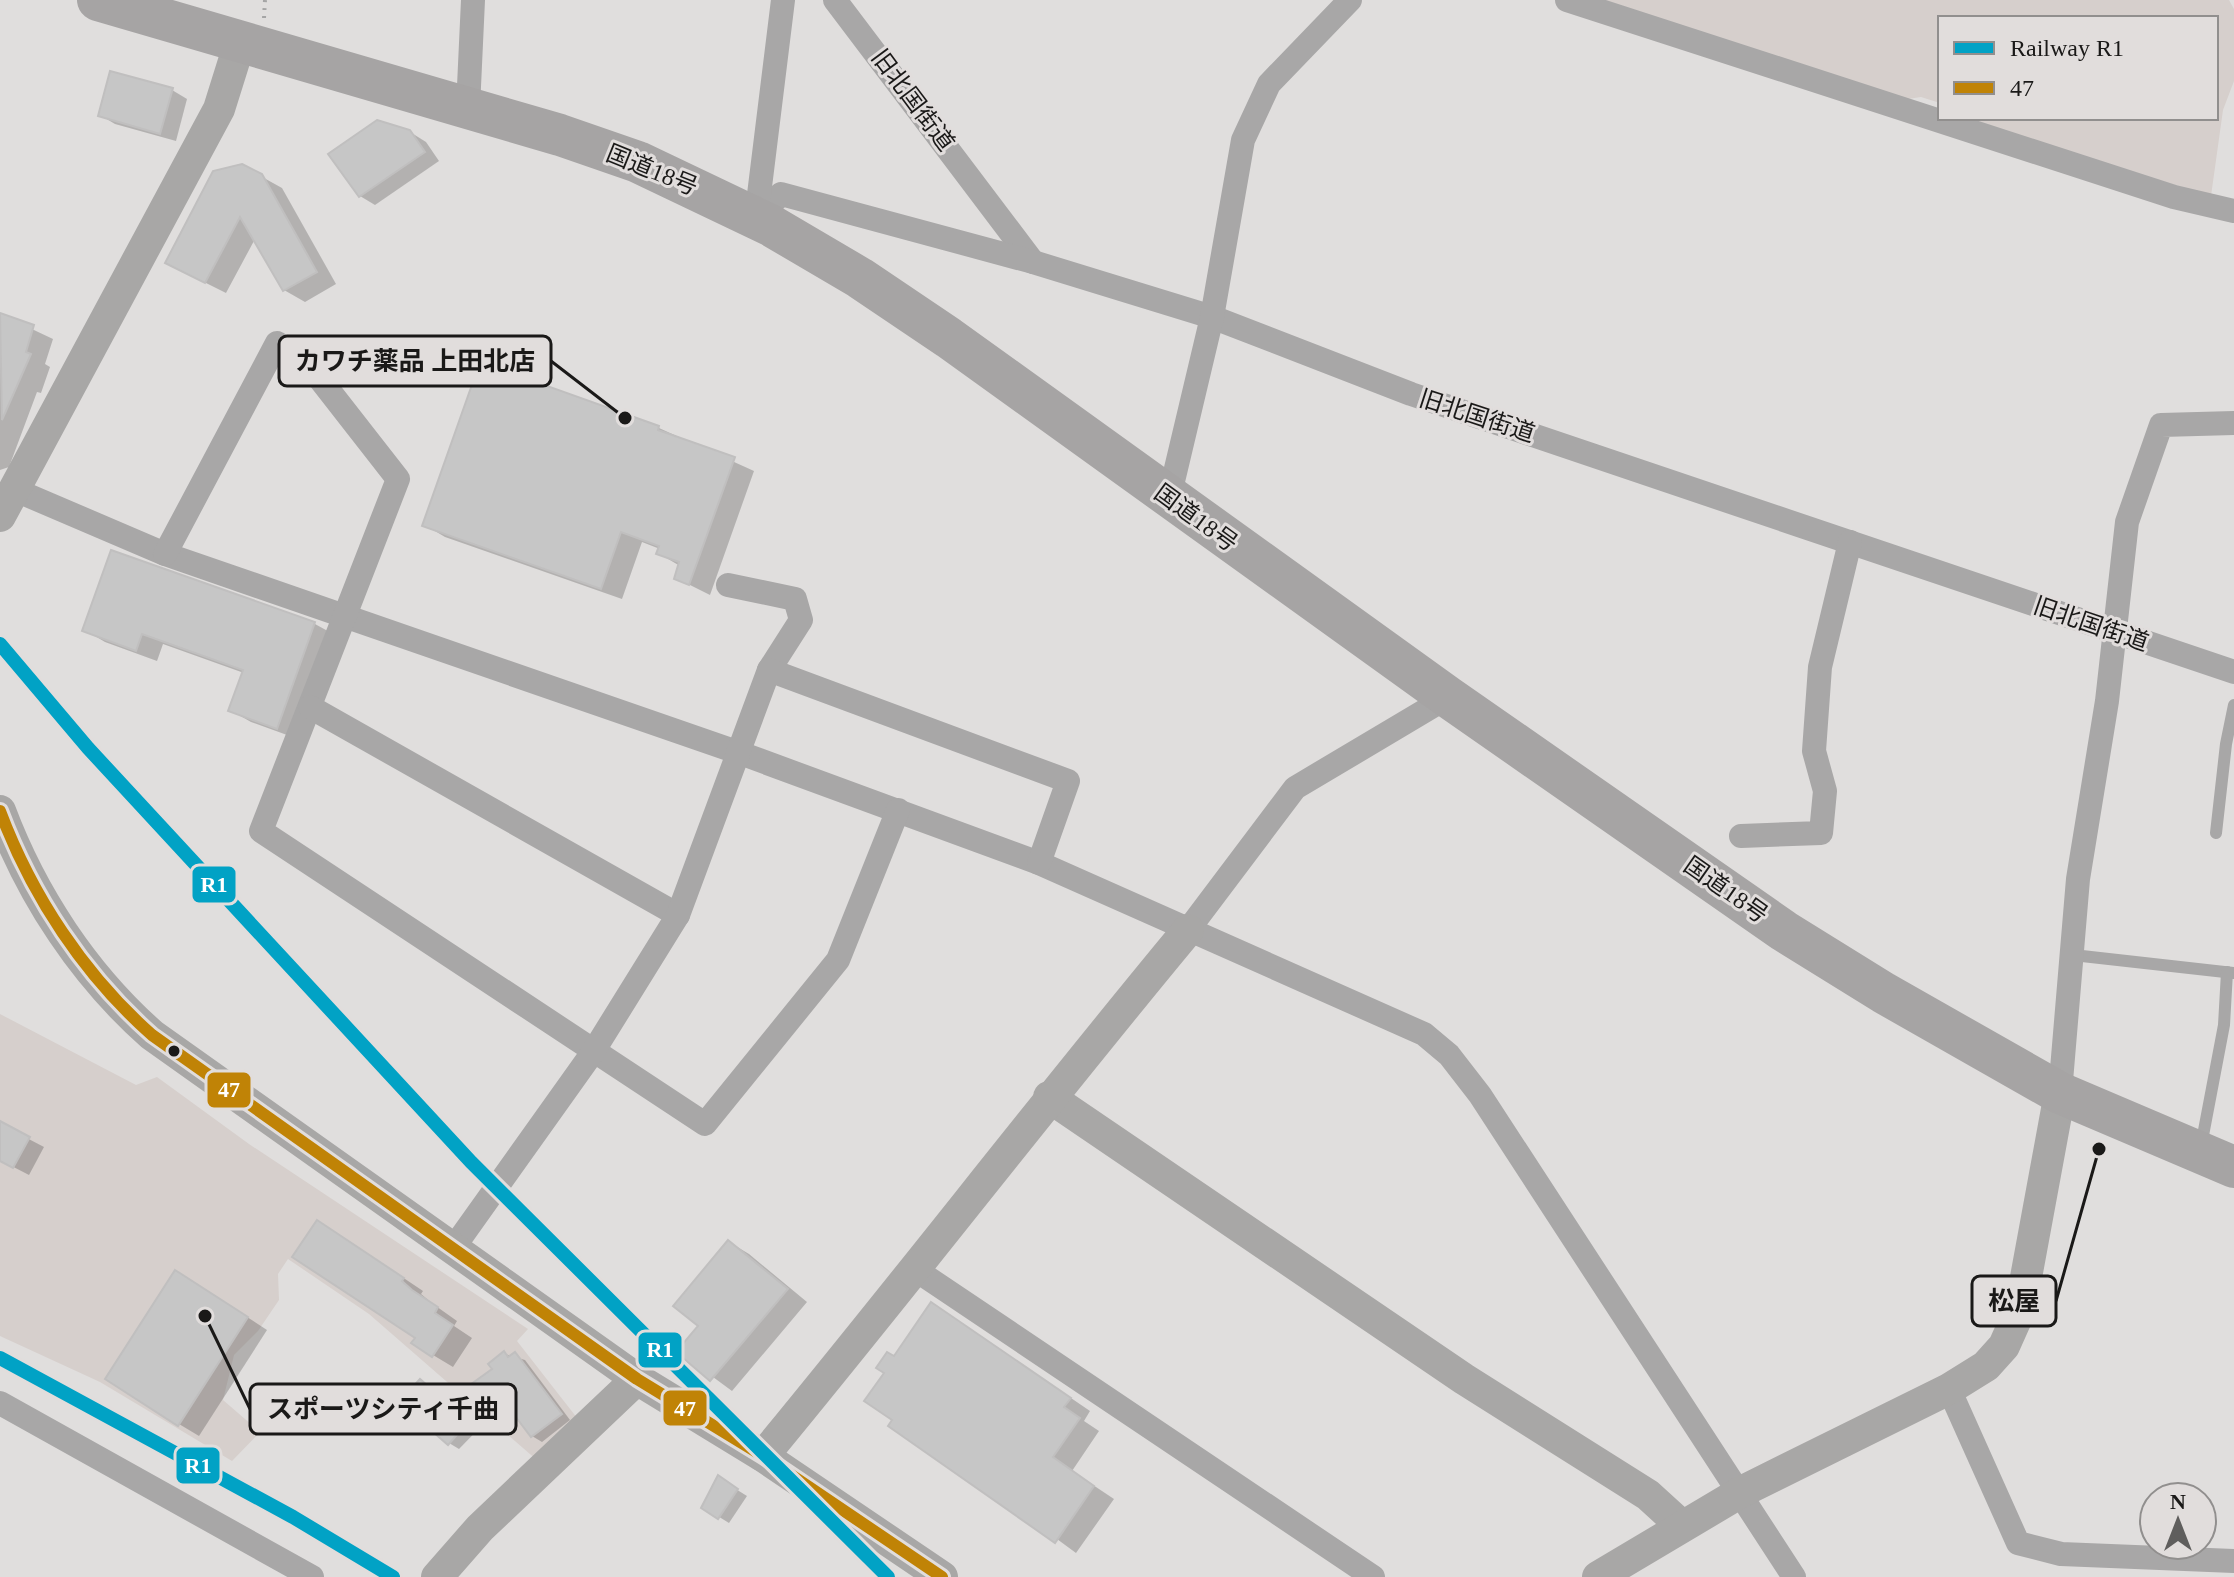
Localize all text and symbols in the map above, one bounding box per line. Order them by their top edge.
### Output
legend [1938,16,2218,120]
text: Railway R1 [2010,35,2124,61]
street label: 旧北国街道 [867,44,959,156]
text: 47 [2010,75,2034,101]
street label: 国道18号 [603,140,701,200]
callout: カワチ薬品 上田北店 [279,336,551,386]
text: カワチ薬品 上田北店 [295,347,535,376]
street label: 旧北国街道 [1416,385,1538,447]
street label: 国道18号 [1150,479,1242,557]
street label: 旧北国街道 [2030,592,2152,656]
street label: 国道18号 [1679,852,1773,928]
line badge: R1 [191,865,237,904]
text: R1 [201,872,227,897]
unlabelled marker [166,1043,182,1059]
line badge: 47 [206,1071,252,1109]
text: 47 [218,1077,240,1102]
callout: 松屋 [1972,1276,2056,1326]
text: 松屋 [1988,1287,2040,1316]
line badge: R1 [637,1331,683,1369]
text: R1 [647,1337,673,1362]
callout: スポーツシティ千曲 [250,1384,516,1434]
line badge: 47 [662,1389,708,1427]
text: スポーツシティ千曲 [267,1395,499,1424]
text: 47 [674,1396,696,1421]
line badge: R1 [175,1446,221,1485]
text: R1 [185,1453,211,1478]
north arrow [2138,1481,2218,1561]
text: N [2170,1489,2186,1514]

